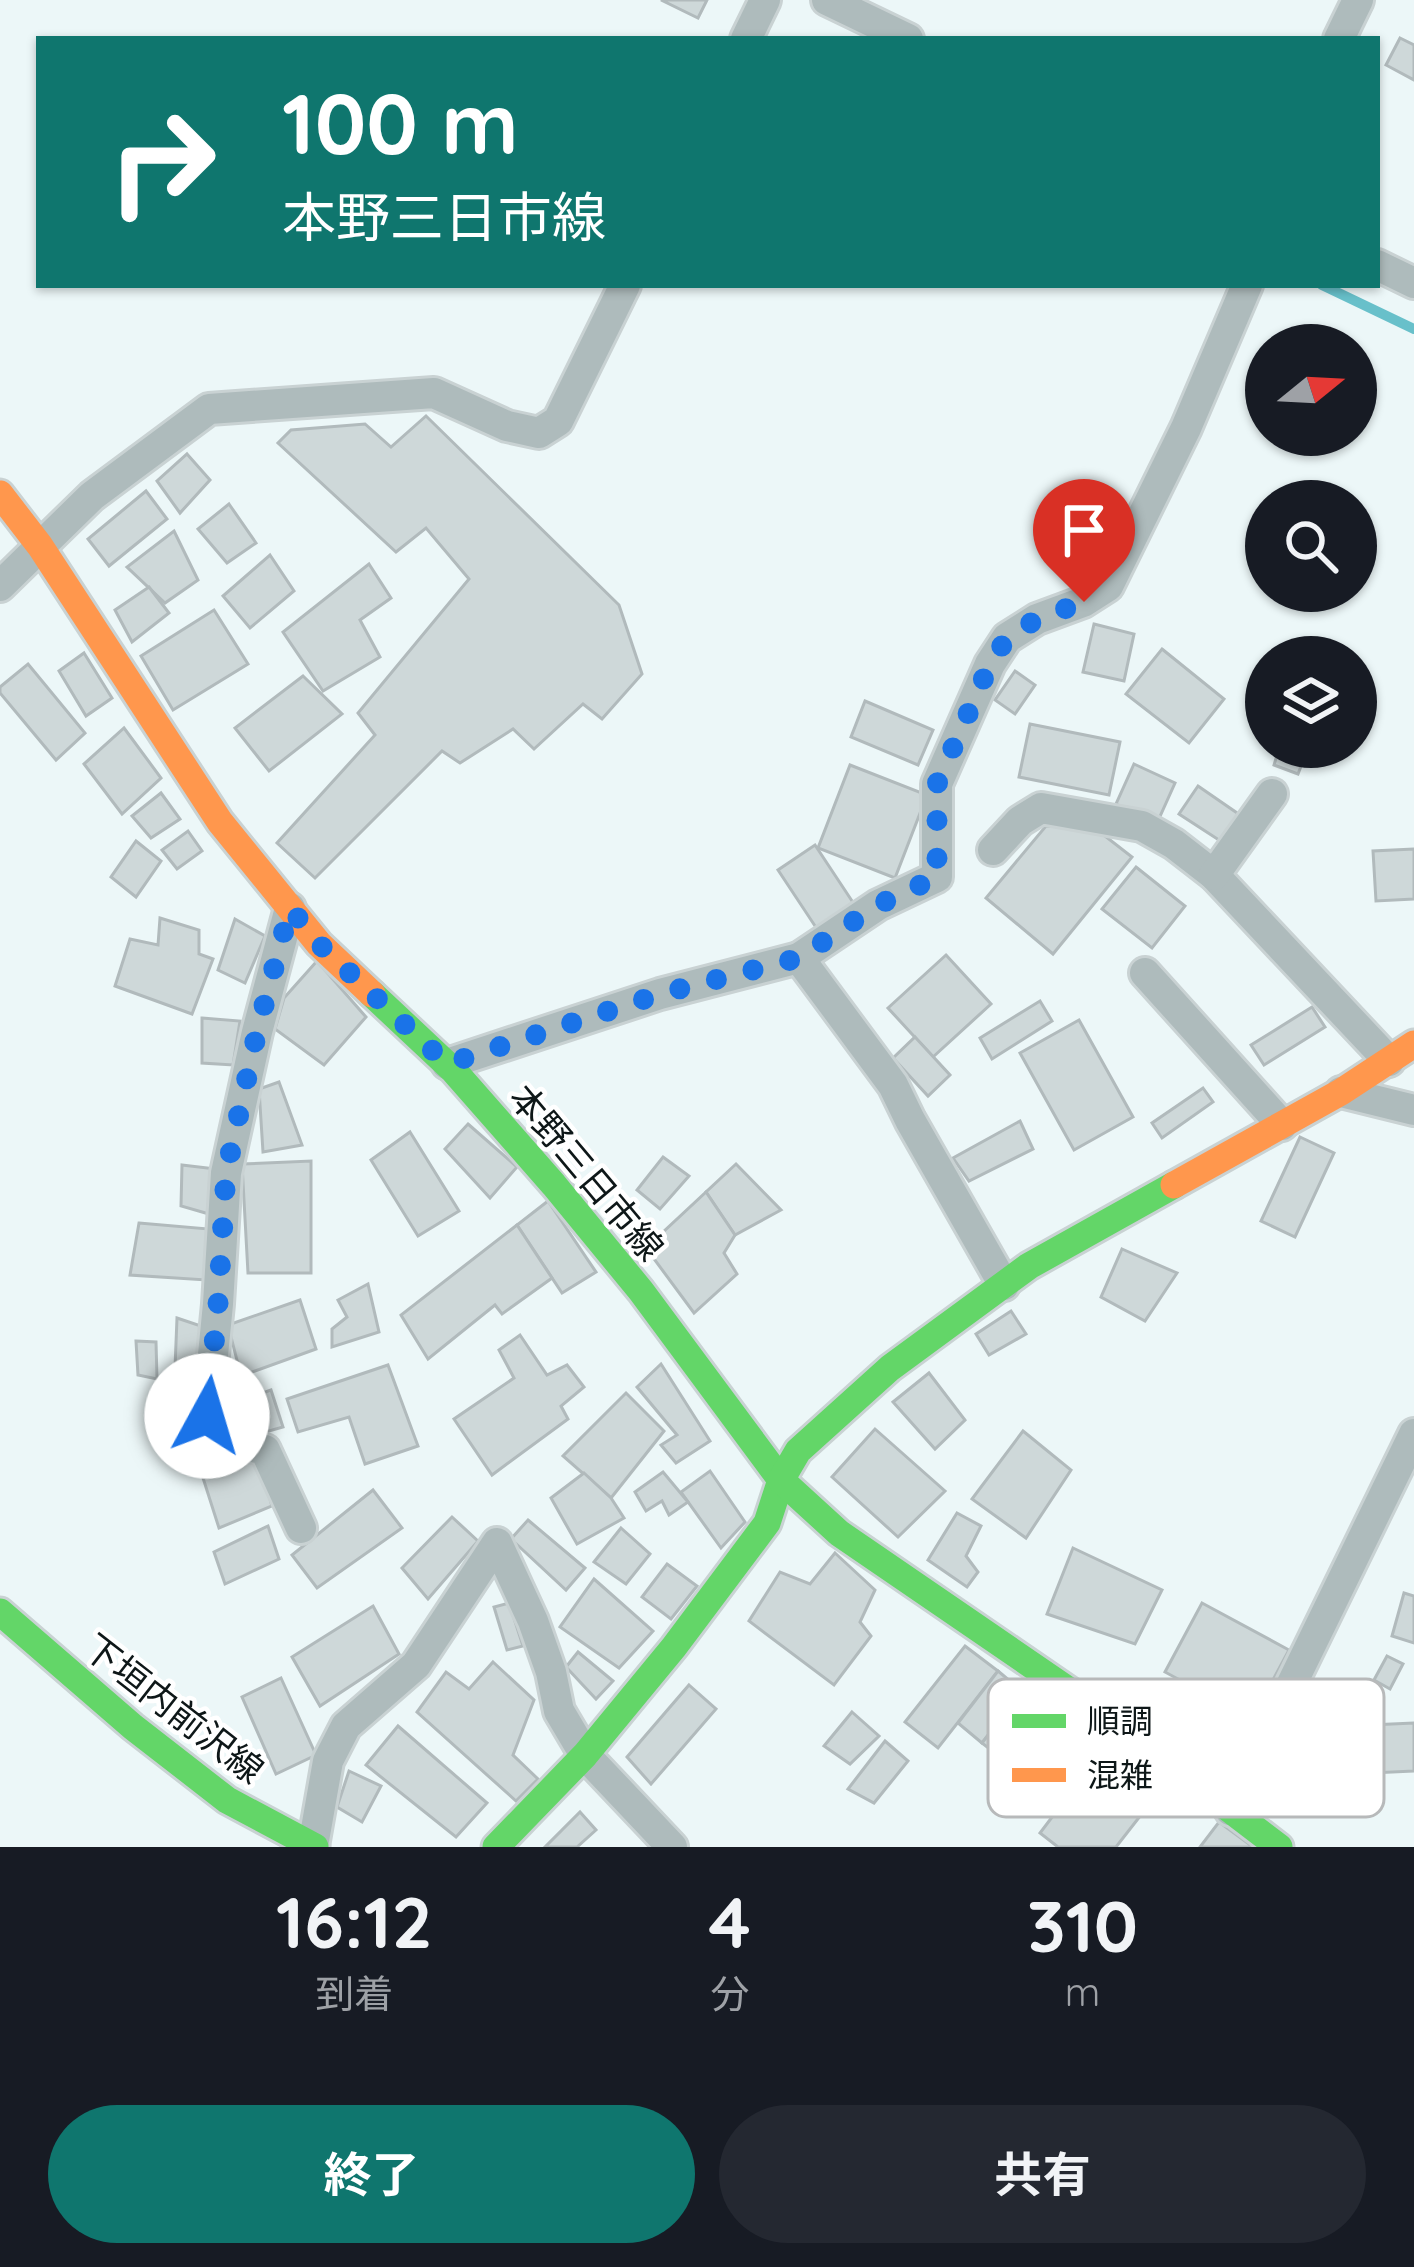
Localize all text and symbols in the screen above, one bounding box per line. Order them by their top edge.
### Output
text: 100 m [282,70,519,175]
icon: right [84,84,240,240]
text: 本野三日市線 [282,183,606,251]
north arrow [1245,324,1377,456]
map controls [1245,324,1377,768]
pin [1033,479,1135,602]
button: search [1245,480,1377,612]
icon: arrive [1051,497,1117,563]
button: layers [1245,636,1377,768]
street label: 本野三日市線 [500,1075,674,1269]
position arrow [144,1353,270,1479]
street label: 下垣内前沢線 [75,1624,273,1792]
legend [988,1679,1384,1817]
text: 順調 [1087,1700,1153,1741]
text: 混雑 [1087,1754,1153,1795]
text: 16:12 [276,1876,433,1966]
text: 4 [709,1876,751,1966]
text: 310 [1027,1880,1138,1970]
text: m [1065,1967,1100,2016]
text: 到着 [315,1969,393,2018]
text: 分 [710,1969,749,2018]
button: 終了 [48,2105,695,2243]
button: 共有 [719,2105,1366,2243]

